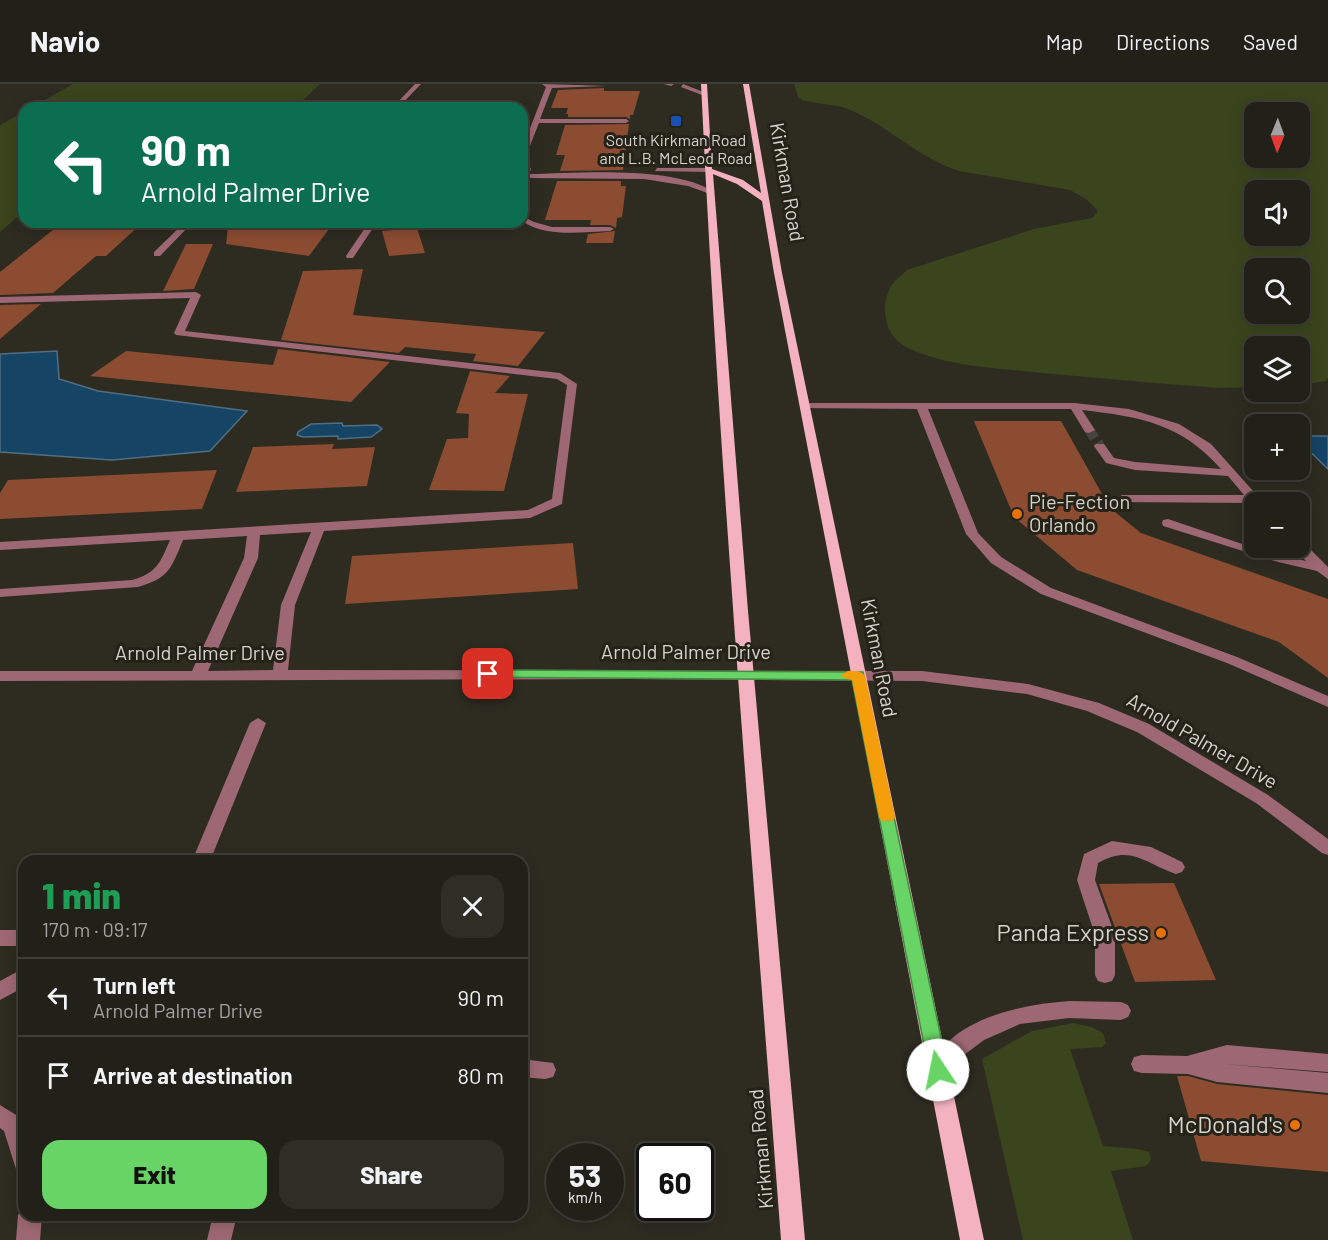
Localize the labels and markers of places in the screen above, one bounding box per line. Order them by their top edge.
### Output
marker: South Kirkman Road and L.B. McLeod Road [669,114,683,128]
place label: South Kirkman Road and L.B. McLeod Road [599,130,753,167]
place label: Pie-Fection Orlando [1029,489,1130,536]
marker: Pie-Fection Orlando [1010,507,1024,521]
pin [462,648,513,699]
place label: Panda Express [997,917,1149,946]
marker: Panda Express [1154,926,1168,940]
place label: McDonald's [1168,1109,1283,1138]
marker: McDonald's [1288,1118,1302,1132]

